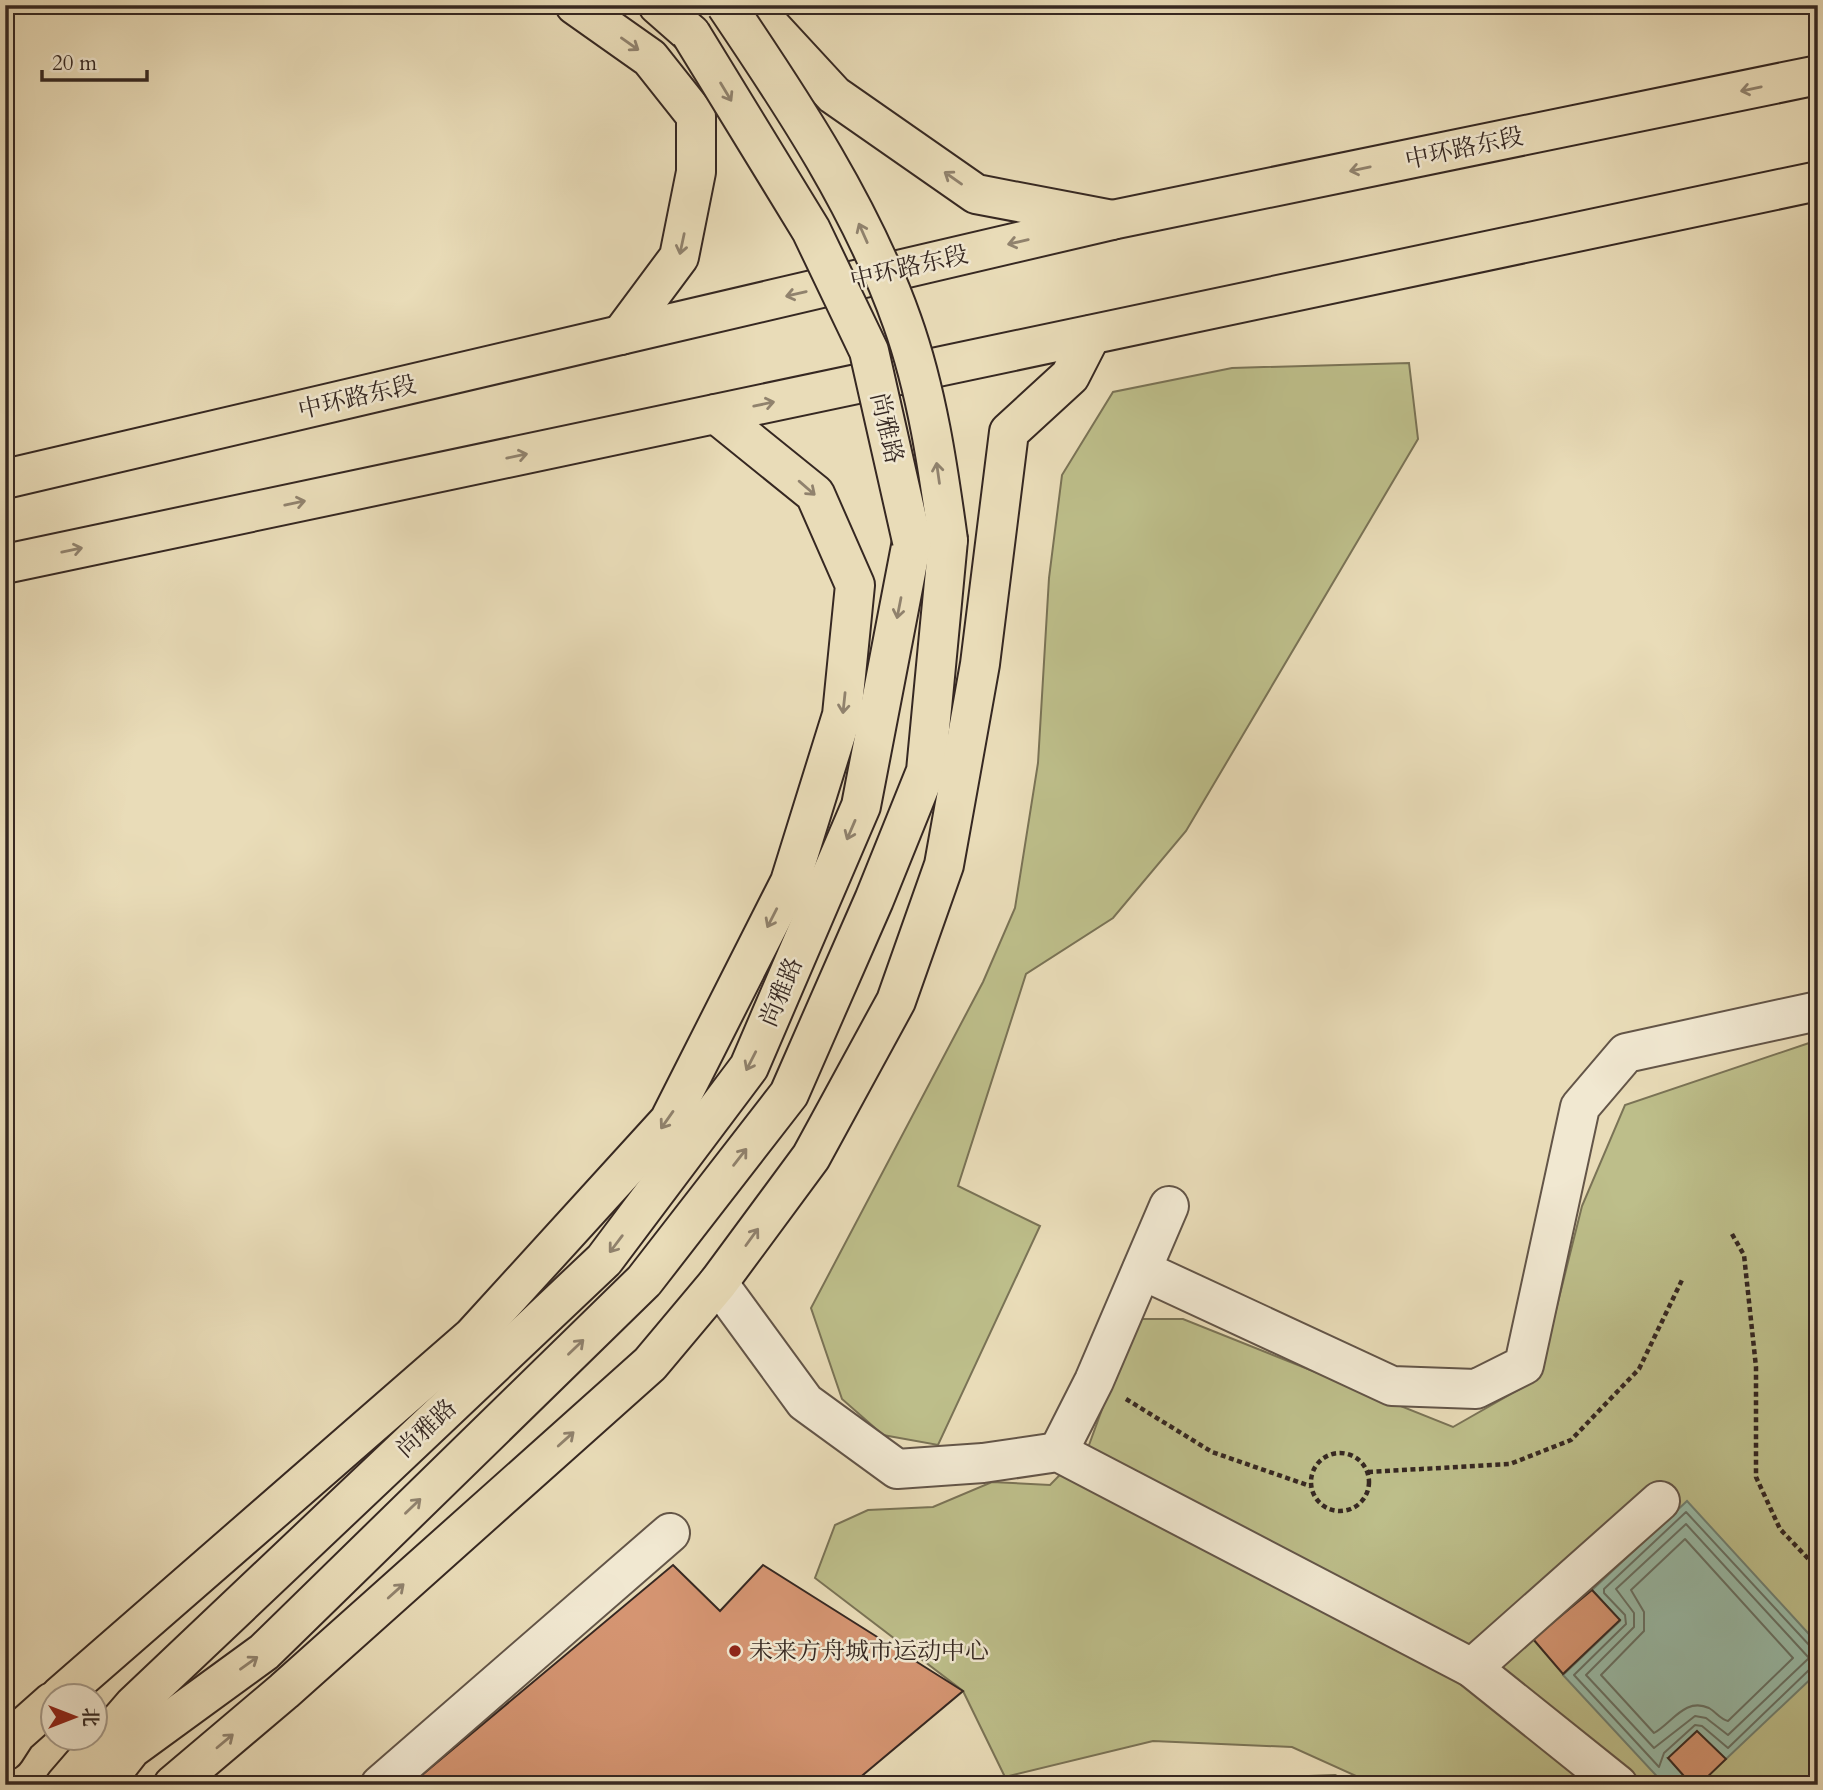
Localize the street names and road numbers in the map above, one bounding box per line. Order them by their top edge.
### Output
street label: 中环路东段 [1402,120,1526,177]
street label: 中环路东段 [847,238,971,297]
street label: 中环路东段 [295,368,419,427]
street label: 尚雅路 [862,389,911,467]
street label: 尚雅路 [752,953,811,1032]
street label: 尚雅路 [389,1392,464,1465]

